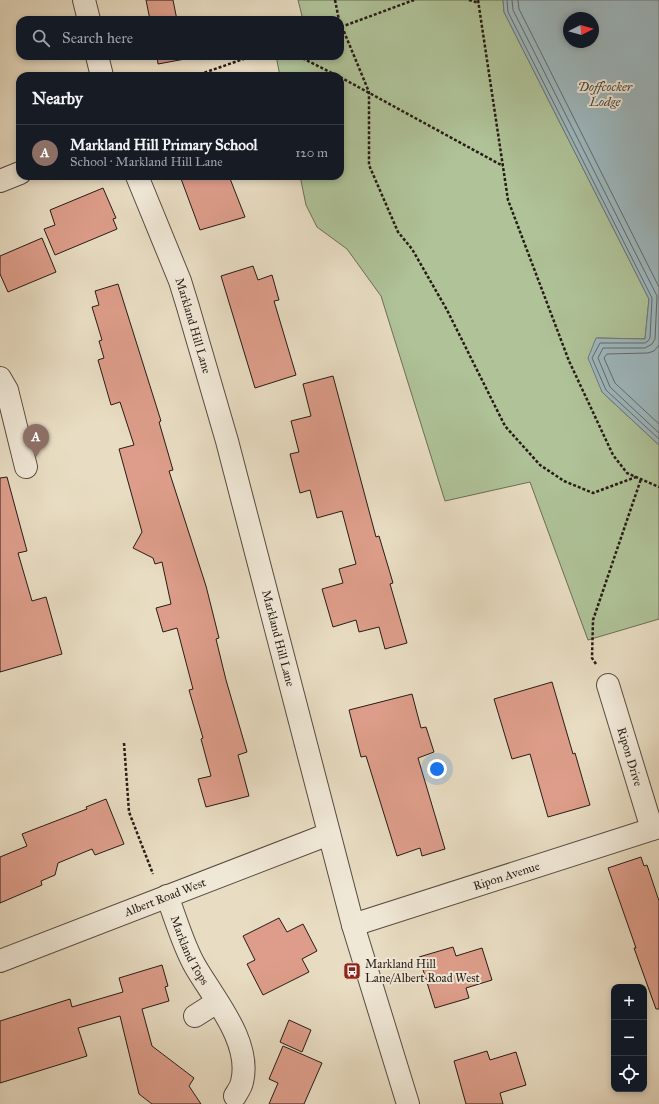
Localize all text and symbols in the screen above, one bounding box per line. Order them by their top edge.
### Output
north arrow [563,12,599,48]
search box [16,16,344,60]
icon: search [30,27,52,49]
text: Search here [62,29,133,47]
water label: Doffcocker Lodge [578,79,633,110]
text: Nearby [32,88,83,109]
text: Markland Hill Primary School [70,136,258,154]
text: A [41,145,49,161]
text: 120 m [295,145,328,161]
text: School · Markland Hill Lane [70,154,223,170]
street label: Markland Hill Lane [172,276,214,375]
pin: A [23,424,49,457]
street label: Markland Hill Lane [259,588,298,688]
street label: Ripon Drive [614,726,645,788]
your location [427,759,447,779]
street label: Ripon Avenue [471,859,541,893]
street label: Albert Road West [121,875,209,920]
street label: Markland Tops [168,914,212,987]
place label: Markland Hill Lane/Albert Road West [365,957,481,985]
bus stop icon: Markland Hill Lane/Albert Road West [342,961,362,981]
map controls [611,984,647,1092]
button: + [611,984,647,1020]
button: − [611,1020,647,1056]
button: locate [611,1056,647,1092]

